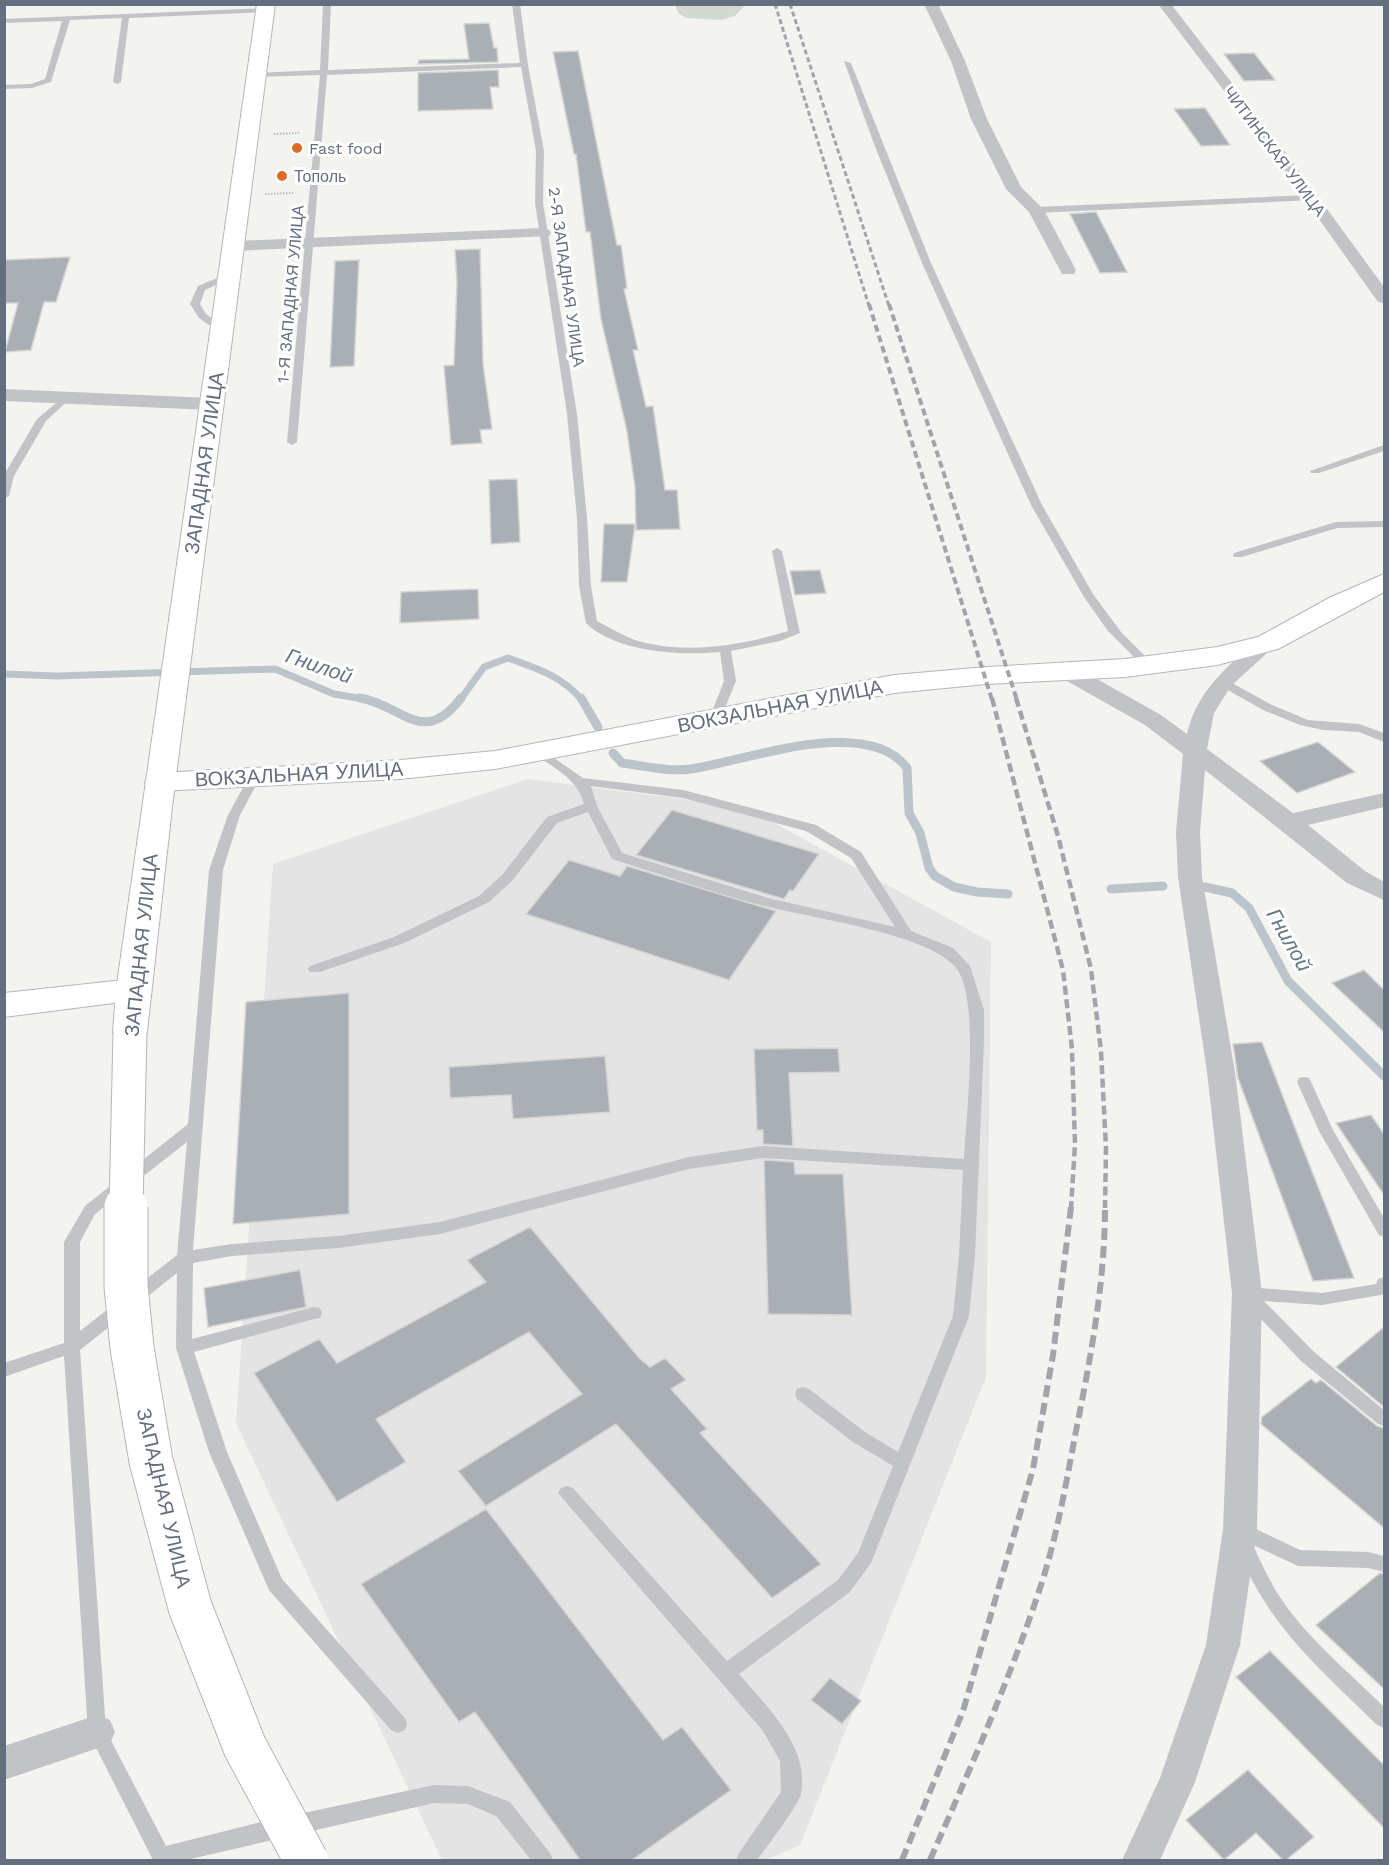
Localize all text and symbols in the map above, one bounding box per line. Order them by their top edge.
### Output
street label: ЧИТИНСКАЯ УЛИЦА [1220,83,1330,220]
place label: Fast food [309,139,383,158]
marker: Fast food [290,141,304,155]
place label: Тополь [294,167,346,186]
marker: Тополь [275,169,289,183]
street label: 2-Я ЗАПАДНАЯ УЛИЦА [544,186,589,368]
street label: 1-Я ЗАПАДНАЯ УЛИЦА [273,204,308,384]
street label: ЗАПАДНАЯ УЛИЦА [179,370,229,556]
water label: Гнилой [283,642,356,689]
street label: ВОКЗАЛЬНАЯ УЛИЦА [675,674,885,738]
street label: ВОКЗАЛЬНАЯ УЛИЦА [194,757,404,791]
street label: ЗАПАДНАЯ УЛИЦА [119,852,163,1038]
water label: Гнилой [1261,904,1318,976]
street label: ЗАПАДНАЯ УЛИЦА [132,1406,197,1591]

